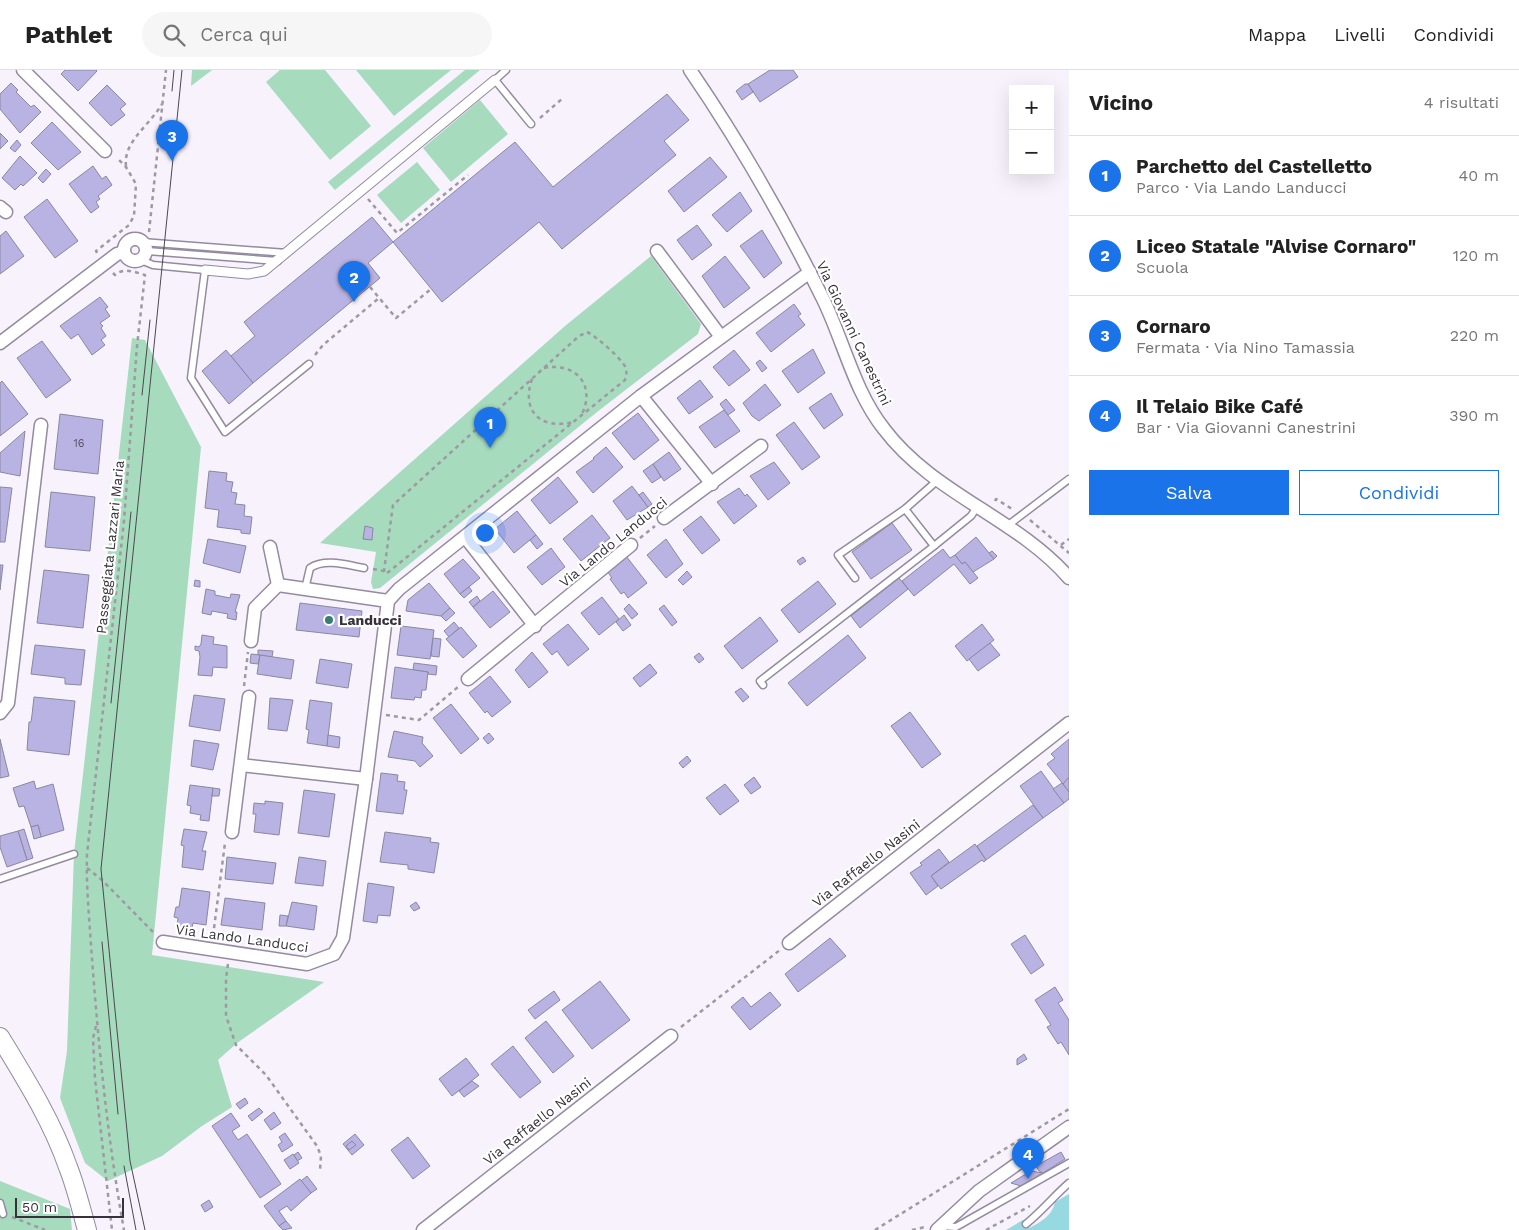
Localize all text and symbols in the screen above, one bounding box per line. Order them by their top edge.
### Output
search box [142,12,492,57]
text: Pathlet [25,21,112,49]
icon: search [160,21,188,49]
text: Cerca qui [200,23,288,46]
text: Mappa [1248,24,1306,45]
text: Livelli [1334,24,1385,45]
text: Condividi [1413,24,1494,45]
map controls [1009,85,1054,175]
button: + [1009,85,1054,130]
text: Vicino [1089,90,1153,115]
text: 4 risultati [1424,93,1499,112]
pin: 3 [156,120,188,161]
button: − [1009,130,1054,175]
text: Parchetto del Castelletto [1136,155,1372,178]
text: 1 [1102,166,1108,185]
text: 40 m [1459,166,1499,185]
text: Parco · Via Lando Landucci [1136,178,1347,197]
text: Liceo Statale "Alvise Cornaro" [1136,235,1416,258]
text: 2 [1100,246,1110,265]
text: 120 m [1453,246,1499,265]
street label: Via Giovanni Canestrini [813,258,895,408]
text: Scuola [1136,258,1189,277]
pin: 2 [338,261,370,302]
text: Cornaro [1136,315,1211,338]
text: 3 [1100,326,1110,345]
text: 220 m [1450,326,1499,345]
text: Fermata · Via Nino Tamassia [1136,338,1355,357]
text: Il Telaio Bike Café [1136,395,1303,418]
text: 4 [1100,406,1110,425]
text: 390 m [1449,406,1499,425]
pin: 1 [474,407,506,448]
text: Bar · Via Giovanni Canestrini [1136,418,1356,437]
house number: 16 [74,437,85,450]
street label: Passeggiata Lazzari Maria [93,459,127,635]
button: Salva [1089,470,1289,515]
button: Condividi [1299,470,1499,515]
street label: Via Lando Landucci [556,494,670,590]
your location [472,520,498,546]
place label: Landucci [339,612,402,628]
marker: Landucci [323,614,335,626]
street label: Via Raffaello Nasini [809,816,923,910]
street label: Via Lando Landucci [175,921,309,955]
street label: Via Raffaello Nasini [480,1074,594,1168]
pin: 4 [1012,1138,1044,1179]
scale bar [15,1195,124,1218]
text: 50 m [22,1199,57,1215]

